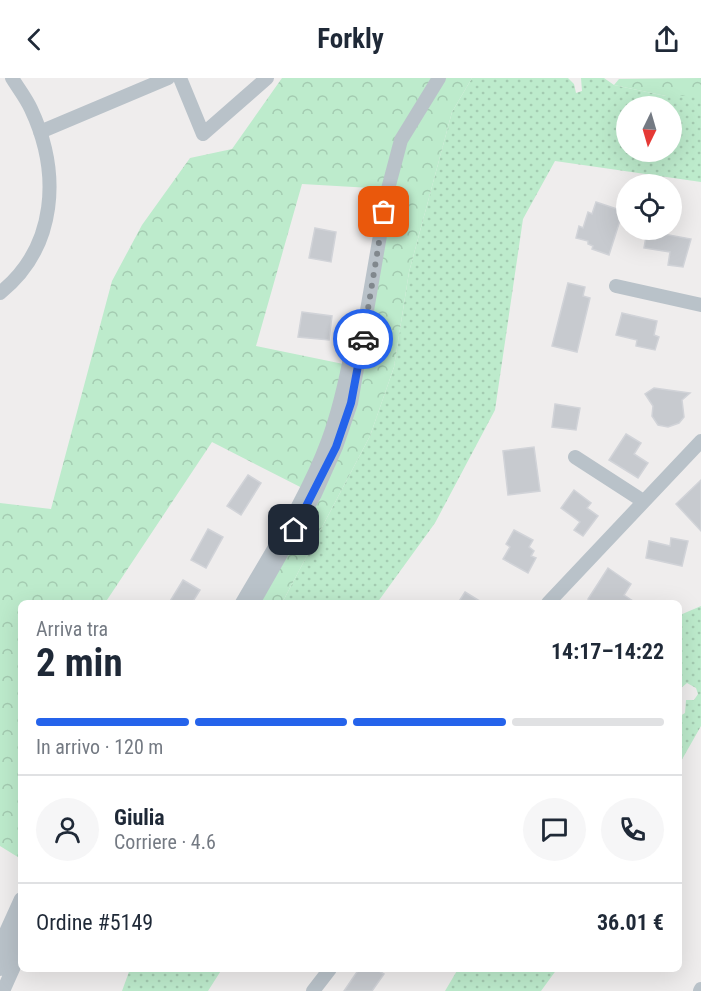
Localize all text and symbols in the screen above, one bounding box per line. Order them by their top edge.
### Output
icon: back [18,23,51,56]
text: Forkly [317,23,384,55]
icon: share [650,23,683,56]
north arrow [616,96,682,162]
map controls [616,96,682,240]
button: locate [616,174,682,240]
pin [358,186,409,237]
icon: bag [367,195,400,228]
courier [333,309,393,369]
icon: car [347,323,380,356]
pin [268,504,319,555]
icon: home [277,513,310,546]
text: Arriva tra [36,617,108,641]
text: 14:17–14:22 [551,639,664,664]
text: 2 min [36,640,123,686]
text: In arrivo · 120 m [36,735,163,759]
button: person [36,798,99,861]
button: chat [523,798,586,861]
button: phone [601,798,664,861]
text: Giulia [114,805,165,830]
text: Corriere · 4.6 [114,830,216,854]
text: Ordine #5149 [36,910,153,935]
text: 36.01 € [597,910,664,935]

